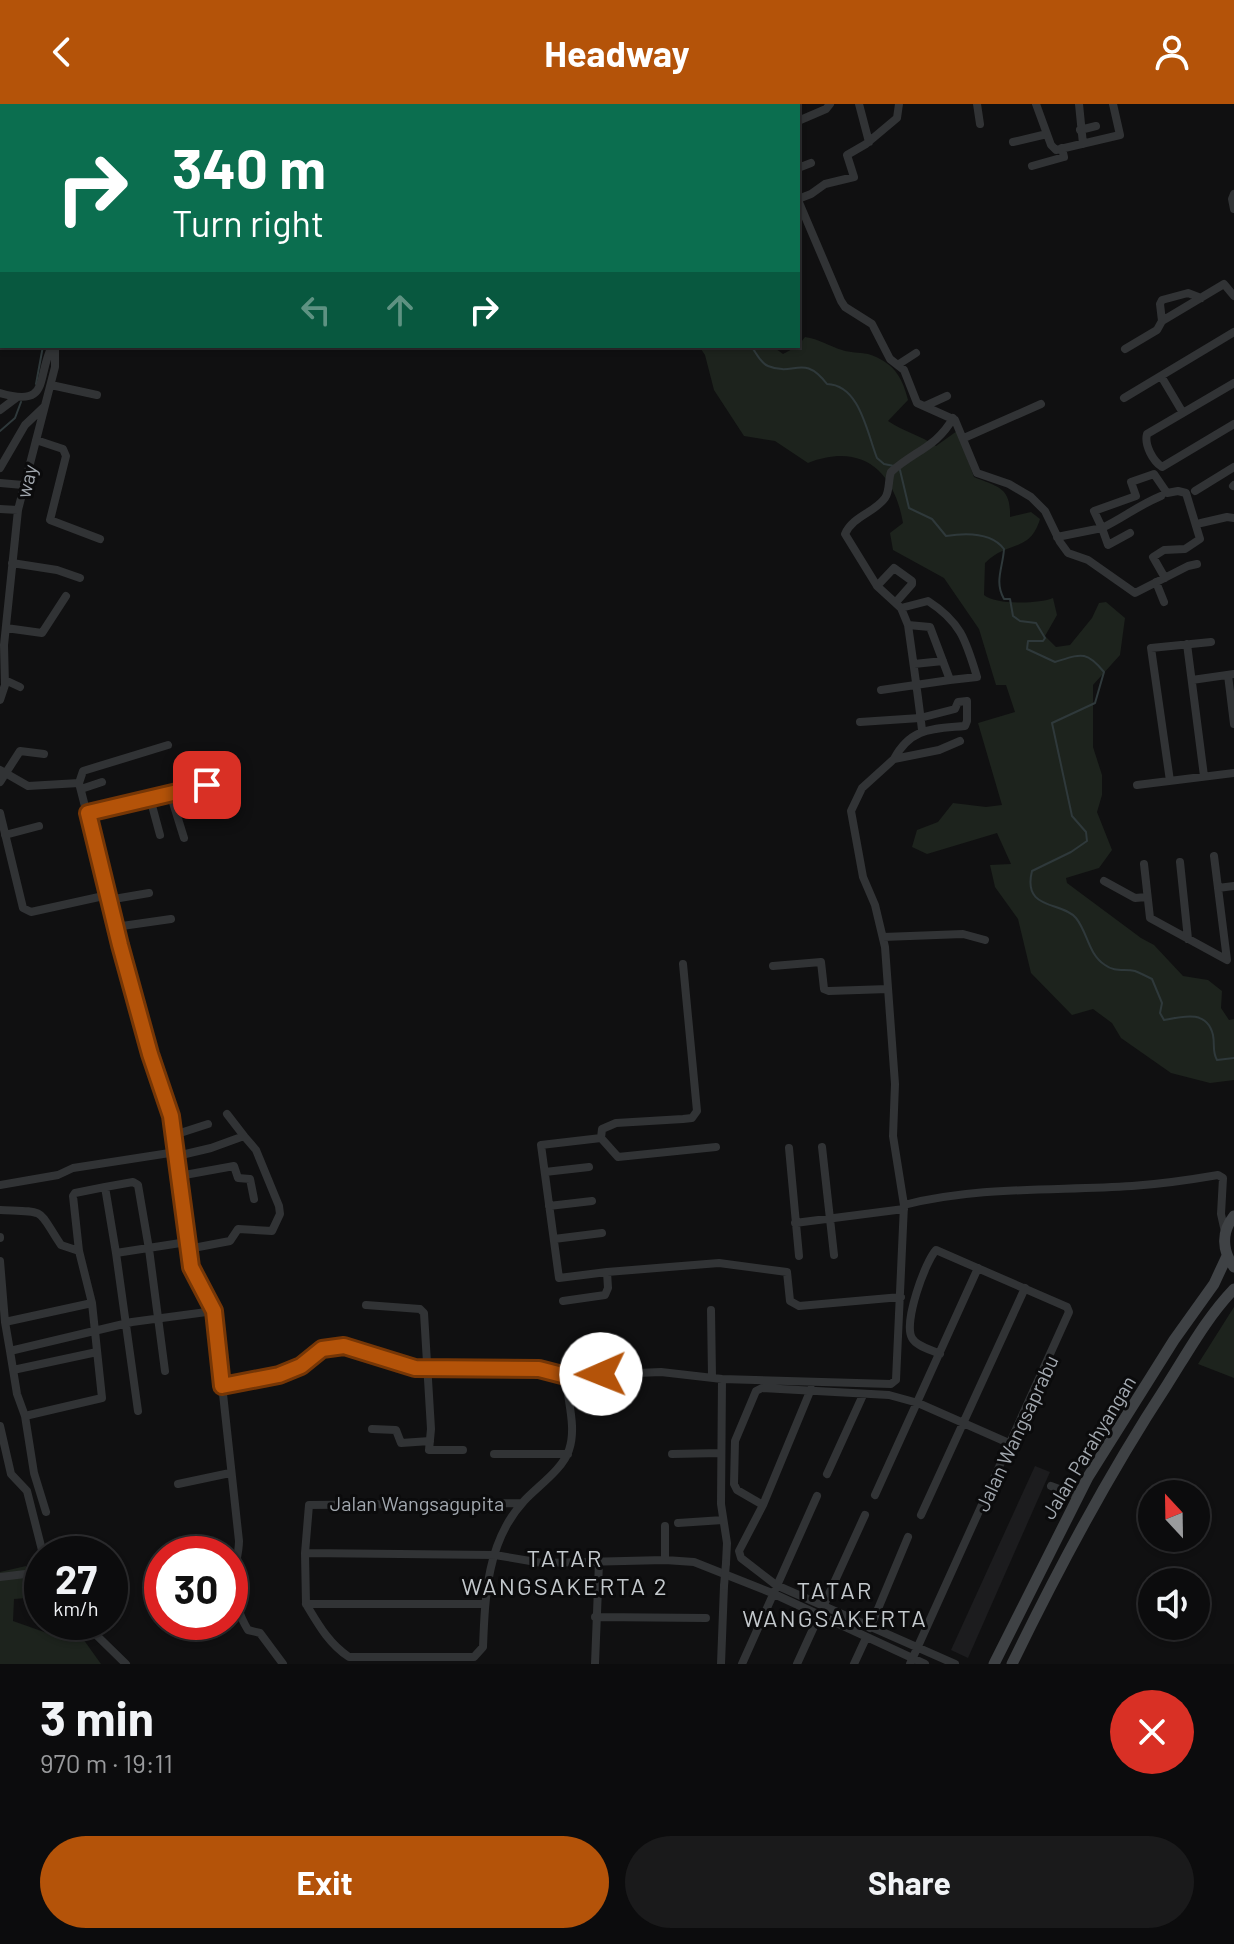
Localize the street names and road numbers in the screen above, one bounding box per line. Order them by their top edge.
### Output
street label: way [10,462,42,500]
street label: Jalan Wangsaprabu [969,1351,1063,1515]
street label: Jalan Parahyangan [1036,1371,1140,1523]
street label: Jalan Wangsagupita [330,1491,504,1515]

